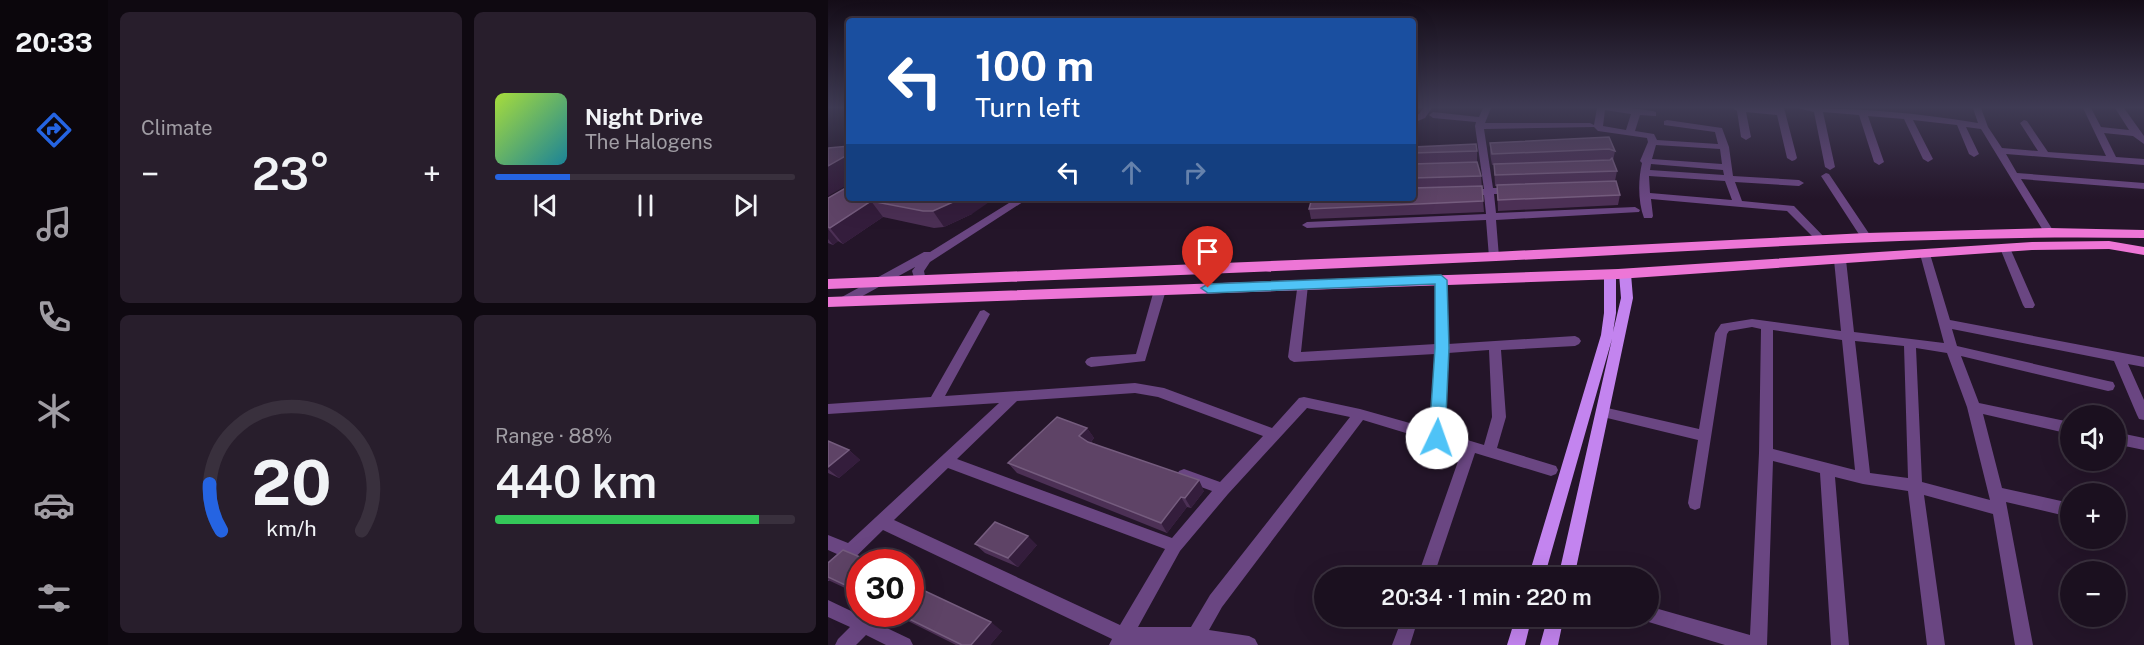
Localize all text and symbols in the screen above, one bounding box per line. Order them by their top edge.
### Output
text: 20:33 [15,26,93,58]
text: 100 m [975,41,1094,90]
icon: left [876,42,954,120]
text: Turn left [975,91,1081,123]
text: Night Drive [585,104,703,130]
icon: directions [33,109,75,151]
text: Climate [141,116,213,140]
text: The Halogens [585,130,713,154]
text: 23° [252,147,330,200]
text: − [141,155,159,193]
text: + [423,155,441,193]
icon: left [1052,156,1085,189]
icon: ahead [1115,156,1148,189]
icon: right [1178,156,1211,189]
icon: previous [529,189,562,222]
icon: pause [629,189,662,222]
icon: next [729,189,762,222]
icon: music [33,203,75,245]
pin [1182,226,1233,288]
icon: arrive [1191,235,1224,268]
icon: phone [33,296,75,338]
icon: climate [33,390,75,432]
map controls [2060,405,2126,627]
button: sound [2060,405,2126,471]
position arrow [1405,406,1469,470]
text: Range · 88% [495,424,612,448]
text: 20 [251,446,331,519]
text: 440 km [495,455,657,508]
button: + [2060,483,2126,549]
icon: car [33,484,75,526]
text: km/h [266,516,316,541]
speed limit sign: 30 [846,549,924,627]
button: − [2060,561,2126,627]
icon: filters [33,577,75,619]
text: 20:34 · 1 min · 220 m [1381,584,1592,610]

